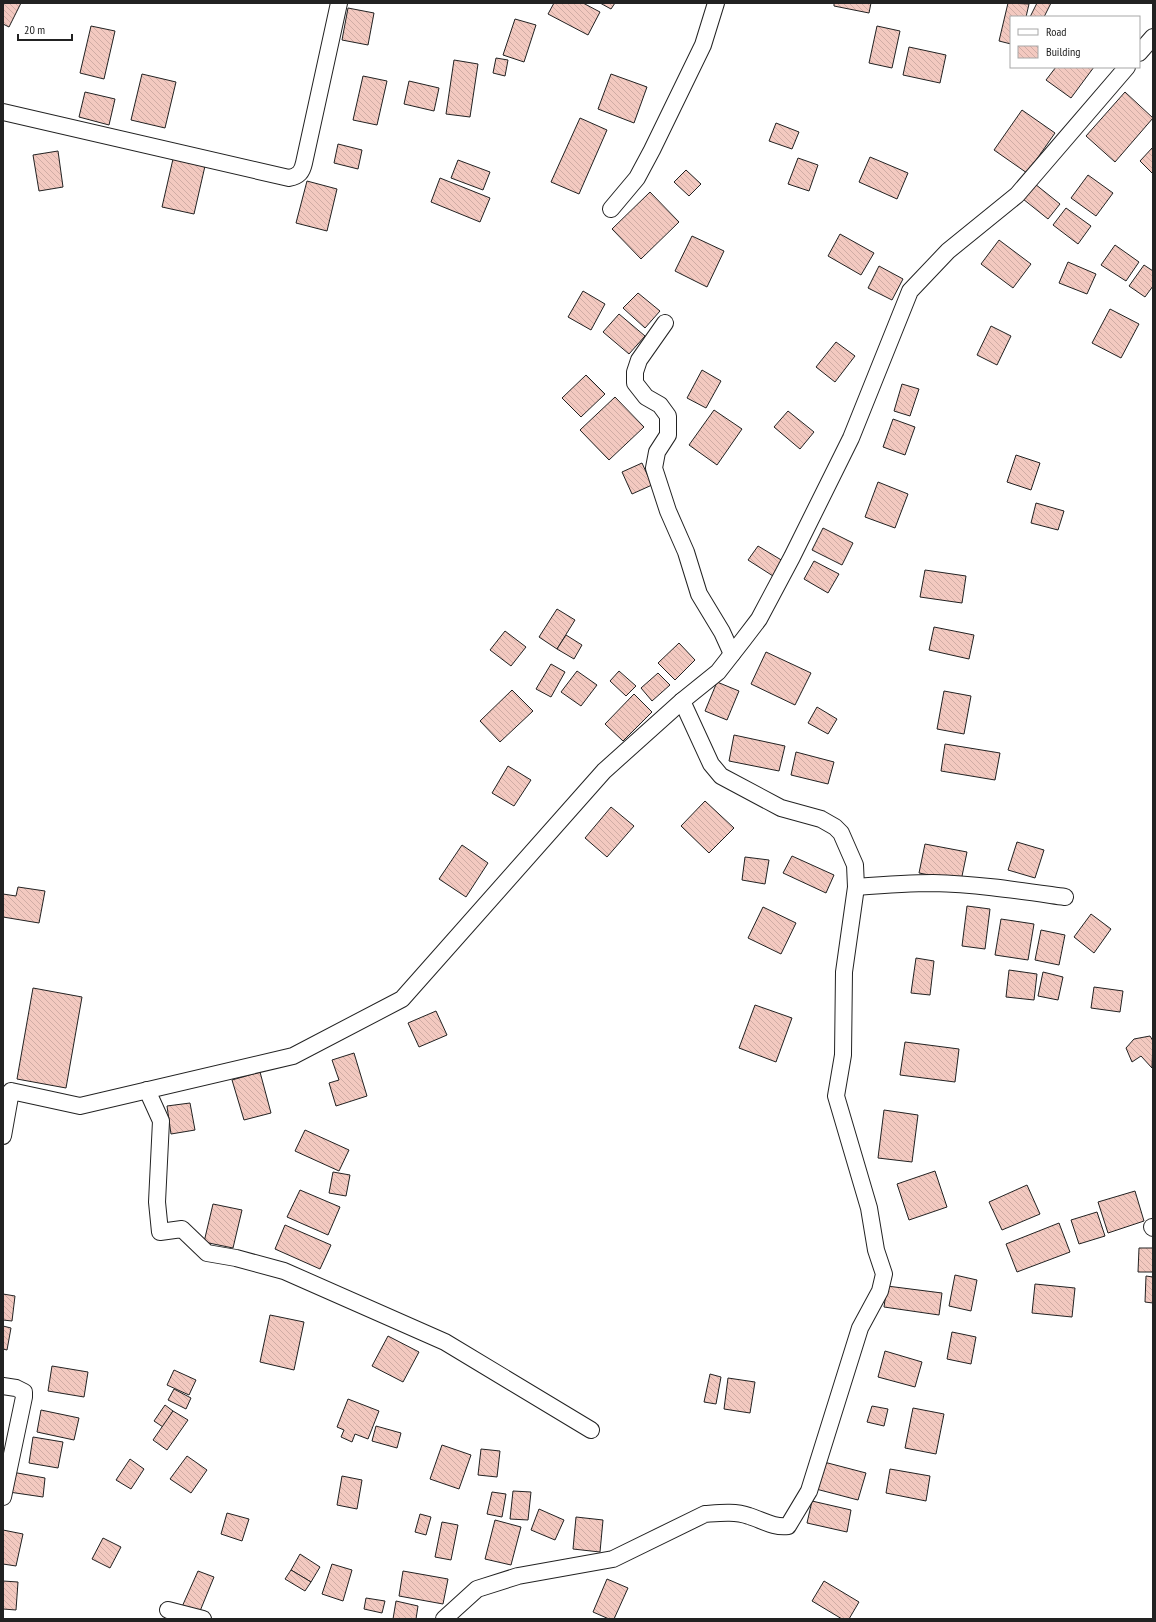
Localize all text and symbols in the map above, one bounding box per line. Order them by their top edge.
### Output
scale bar [18,16,72,42]
legend [1010,16,1140,68]
text: 20 m [24,22,45,37]
text: Road [1046,24,1066,39]
text: Building [1046,44,1081,59]

